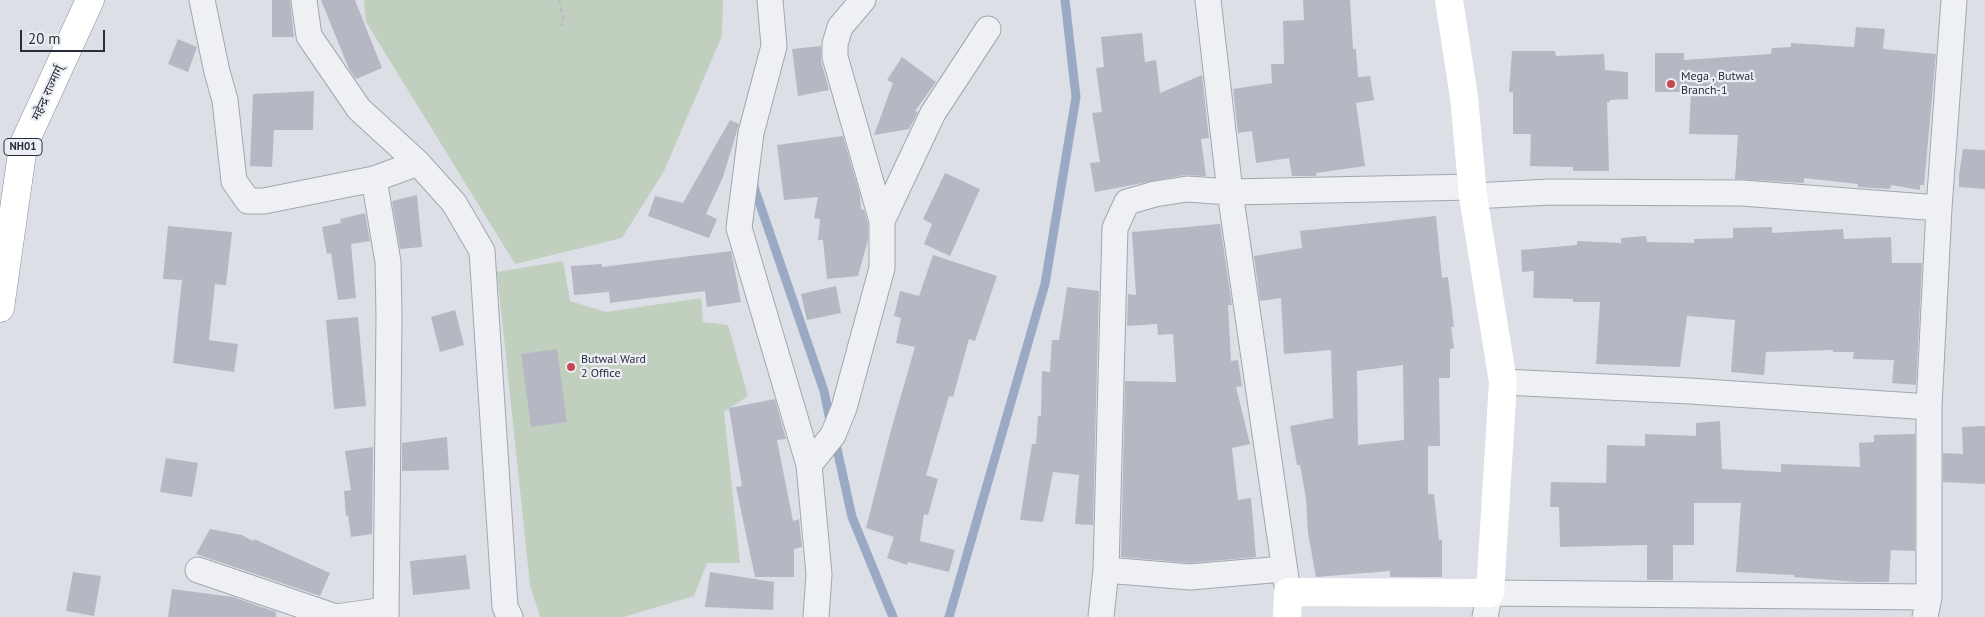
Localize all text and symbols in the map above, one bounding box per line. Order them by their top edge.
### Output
scale bar [22,20,108,52]
text: 20 m [28,29,61,48]
street label: महेन्द्र राज्मार्ग् [29,63,67,123]
place label: Mega , Butwal Branch-1 [1681,70,1754,98]
marker: Mega , Butwal Branch-1 [1665,78,1677,90]
road number: NH01 [4,138,42,156]
place label: Butwal Ward 2 Office [581,353,646,381]
marker: Butwal Ward 2 Office [565,361,577,373]

